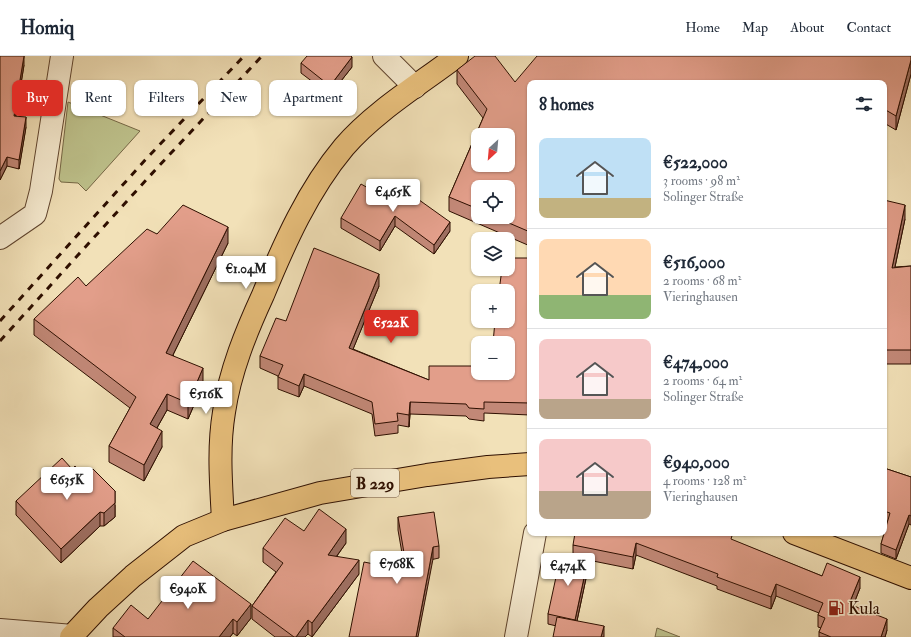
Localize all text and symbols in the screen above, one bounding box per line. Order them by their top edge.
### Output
text: Homiq [20,16,74,40]
text: Home [685,19,720,36]
text: Map [742,19,768,36]
text: About [790,19,824,36]
text: Contact [846,19,891,36]
chip: Buy [12,80,63,116]
chip: Rent [71,80,126,116]
chip: Filters [134,80,198,116]
chip: New [206,80,261,116]
chip: Apartment [269,80,357,116]
icon: filters [853,93,875,115]
text: 8 homes [539,94,594,115]
north arrow [471,128,515,172]
map controls [471,128,515,380]
text: €522,000 [663,152,728,173]
icon: home [571,154,619,202]
text: 3 rooms · 98 m² [663,173,740,189]
pin: €465K [365,179,421,213]
button: locate [471,180,515,224]
text: €465K [375,184,411,200]
text: Solinger Straße [663,189,743,205]
button: layers [471,232,515,276]
text: €516,000 [663,252,725,273]
icon: home [571,255,619,303]
pin: €1.04M [213,256,279,290]
text: €1.04M [226,261,266,277]
text: 2 rooms · 68 m² [663,273,741,289]
button: + [471,284,515,328]
text: Vieringhausen [663,289,738,305]
pin: €522K [363,310,419,344]
text: €522K [373,315,409,331]
button: − [471,336,515,380]
text: €474,000 [663,352,729,373]
icon: home [571,355,619,403]
text: 2 rooms · 64 m² [663,373,742,389]
pin: €516K [178,381,234,415]
text: €516K [189,386,223,402]
text: Solinger Straße [663,389,743,405]
text: €940,000 [663,452,730,473]
icon: home [571,455,619,503]
pin: €635K [39,467,95,501]
road number: B 229 [351,469,399,497]
text: €635K [50,472,84,488]
text: 4 rooms · 128 m² [663,473,746,489]
text: Vieringhausen [663,489,738,505]
pin: €768K [369,551,425,585]
pin: €474K [540,553,596,587]
text: €768K [379,556,415,572]
text: €474K [550,558,586,574]
pin: €940K [160,576,216,610]
text: €940K [169,581,207,597]
place label: Kula [848,598,881,619]
fuel station icon: Kula [827,599,845,617]

